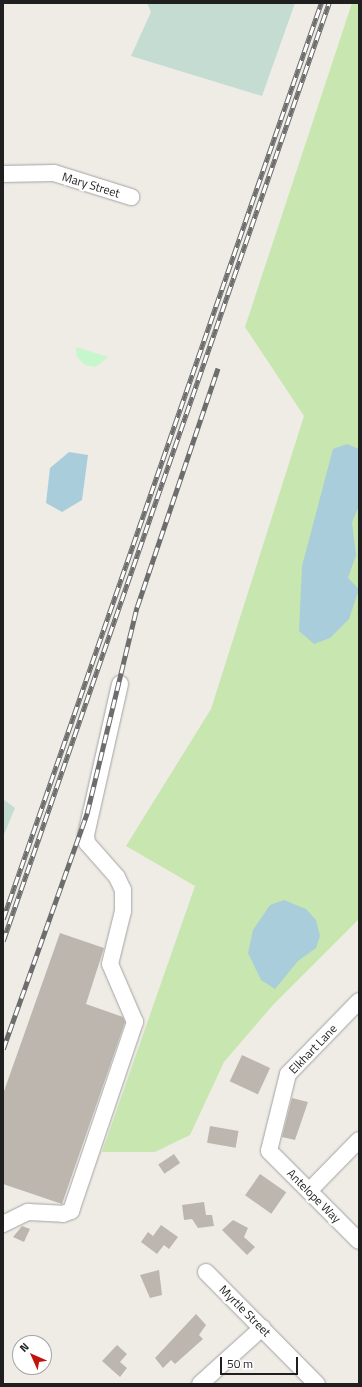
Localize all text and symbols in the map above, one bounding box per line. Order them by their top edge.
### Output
street label: Mary Street [60,169,122,201]
street label: Elkhart Lane [286,1021,340,1077]
street label: Antelope Way [284,1166,344,1226]
street label: Myrtle Street [216,1282,274,1340]
north arrow [12,1335,52,1375]
text: N [16,1339,33,1356]
scale bar [222,1349,300,1375]
text: 50 m [227,1354,253,1373]

